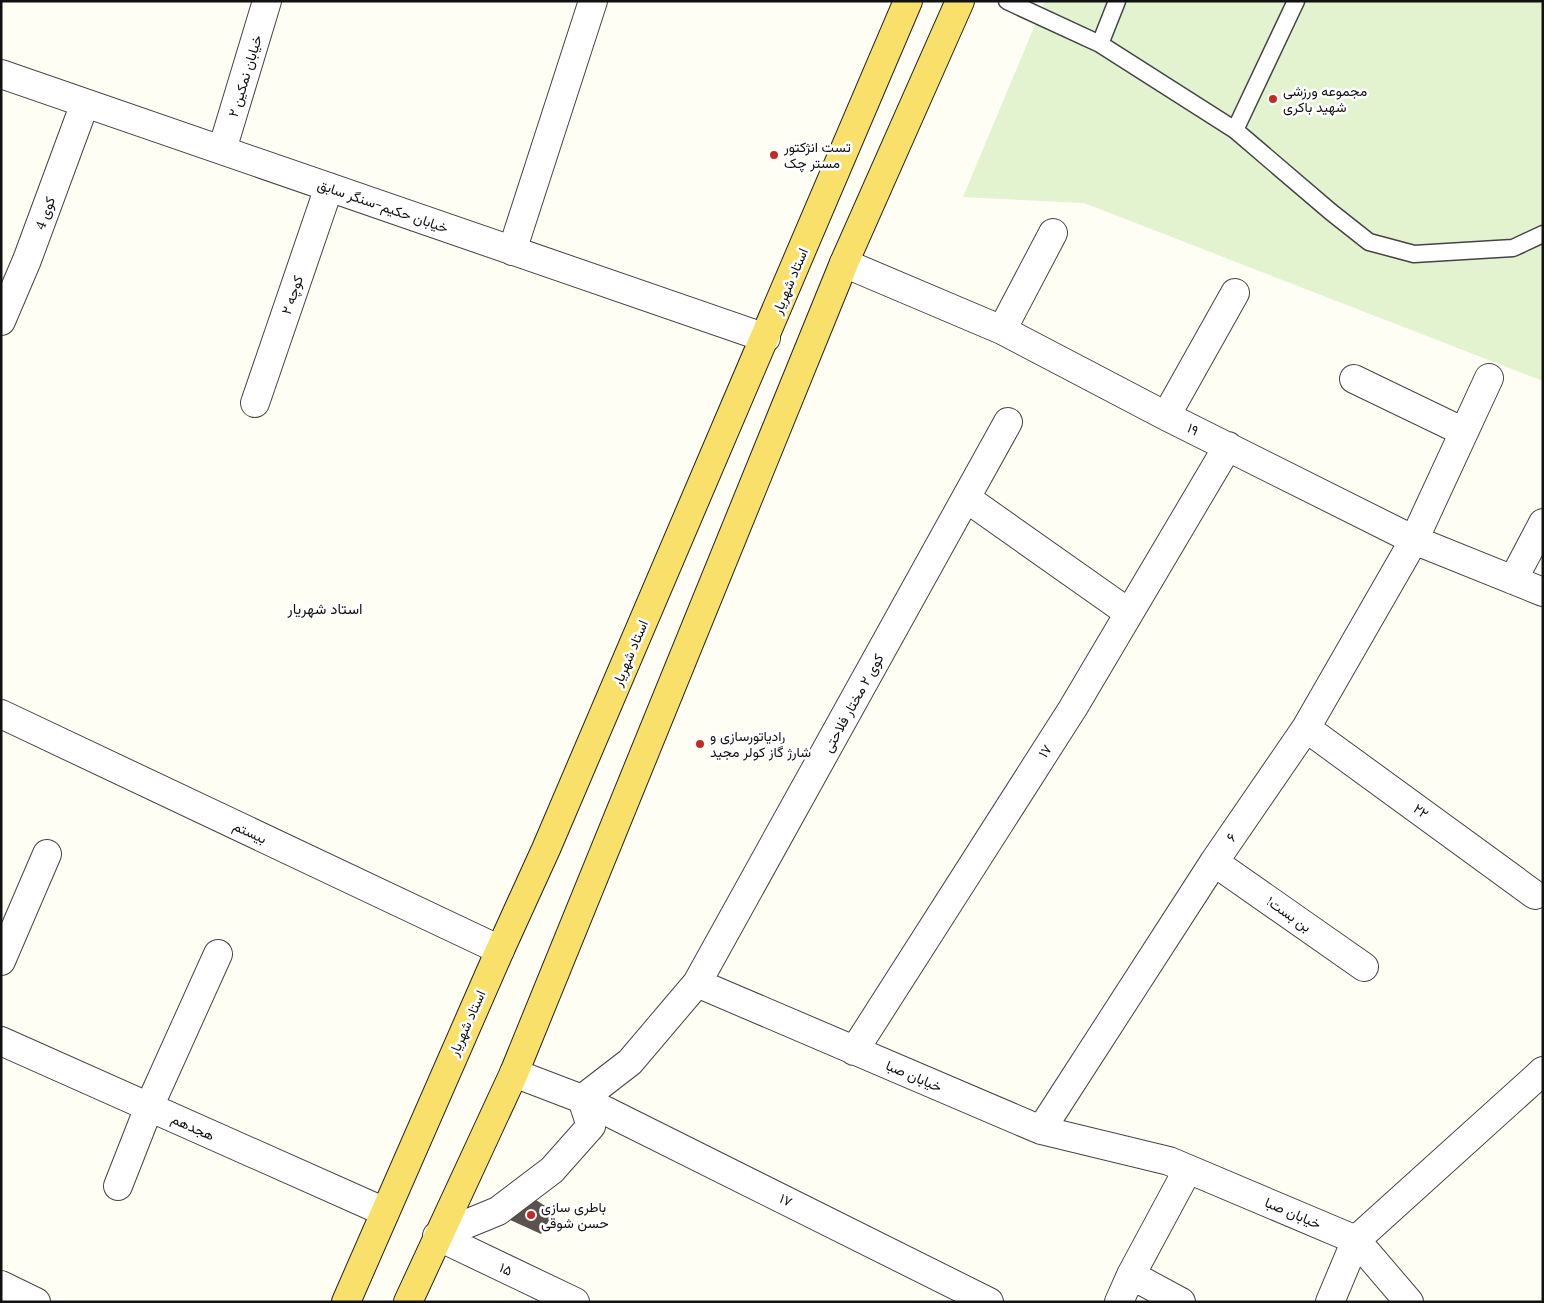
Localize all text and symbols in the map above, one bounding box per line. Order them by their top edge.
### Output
street label: خیابان نمکین ۲ [224,33,266,119]
place label: مجموعه ورزشی شهید باکری [1283,82,1367,116]
marker: مجموعه ورزشی شهید باکری [1267,93,1279,105]
place label: تست انژکتور مستر چک [783,138,851,173]
marker: تست انژکتور مستر چک [768,149,780,161]
street label: خیابان حکیم-سنگر سابق [315,175,451,237]
street label: کوی 4 [31,194,59,232]
street label: استاد شهریار [768,245,812,318]
street label: کوچه ۲ [277,273,308,317]
street label: ۱۹ [1184,419,1202,439]
district label: استاد شهریار [287,599,362,618]
street label: استاد شهریار [608,617,652,690]
street label: کوی ۲ مختار فلاحتی [818,651,888,755]
place label: رادیاتورسازی و شارژ گاز کولر مجید [710,727,811,761]
marker: رادیاتورسازی و شارژ گاز کولر مجید [694,738,706,750]
street label: ۱۷ [1034,741,1056,761]
street label: ۲۲ [1410,799,1432,823]
street label: بیستم [230,816,270,848]
street label: ۶ [1222,829,1240,845]
street label: بن بست۱ [1263,892,1315,936]
street label: استاد شهریار [444,987,489,1060]
street label: خیابان صبا [883,1056,945,1096]
street label: هجدهم [169,1110,218,1145]
street label: ۱۷ [777,1189,795,1211]
street label: خیابان صبا [1262,1193,1324,1233]
place label: باطری سازی حسن شوقی [541,1198,609,1232]
marker: باطری سازی حسن شوقی [525,1209,537,1221]
street label: ۱۵ [497,1258,515,1280]

